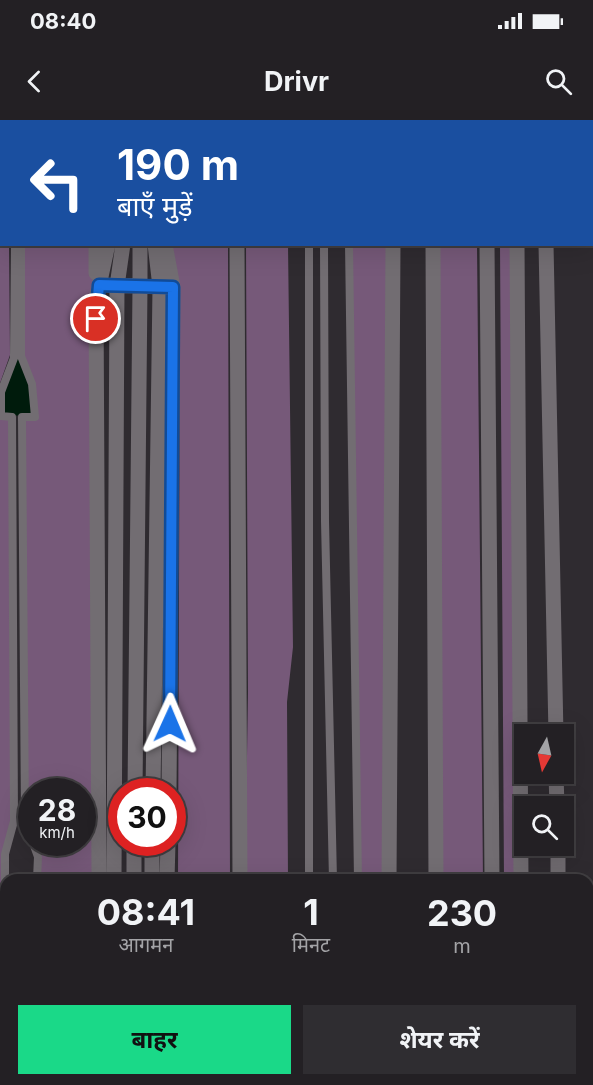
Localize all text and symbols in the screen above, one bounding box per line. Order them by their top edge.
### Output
text: 08:40 [30,8,96,34]
icon: back [18,65,51,98]
text: Drivr [264,65,329,98]
icon: search [542,65,575,98]
text: 190 m [117,139,239,190]
icon: left [18,144,96,222]
text: बाएँ मुड़ें [117,190,193,223]
pin [70,293,121,344]
icon: arrive [79,302,112,335]
position arrow [138,692,202,756]
north arrow [514,724,574,784]
map controls [514,724,574,856]
speed limit sign: 30 [108,778,186,856]
text: 28 [38,792,76,828]
button: search [514,796,574,856]
text: km/h [39,823,75,842]
text: 08:41 [97,890,195,934]
text: 1 [303,890,319,934]
text: 230 [427,891,497,935]
text: आगमन [119,933,173,957]
text: मिनट [292,933,330,957]
text: m [453,934,471,958]
button: बाहर [18,1005,291,1074]
button: शेयर करें [303,1005,576,1074]

